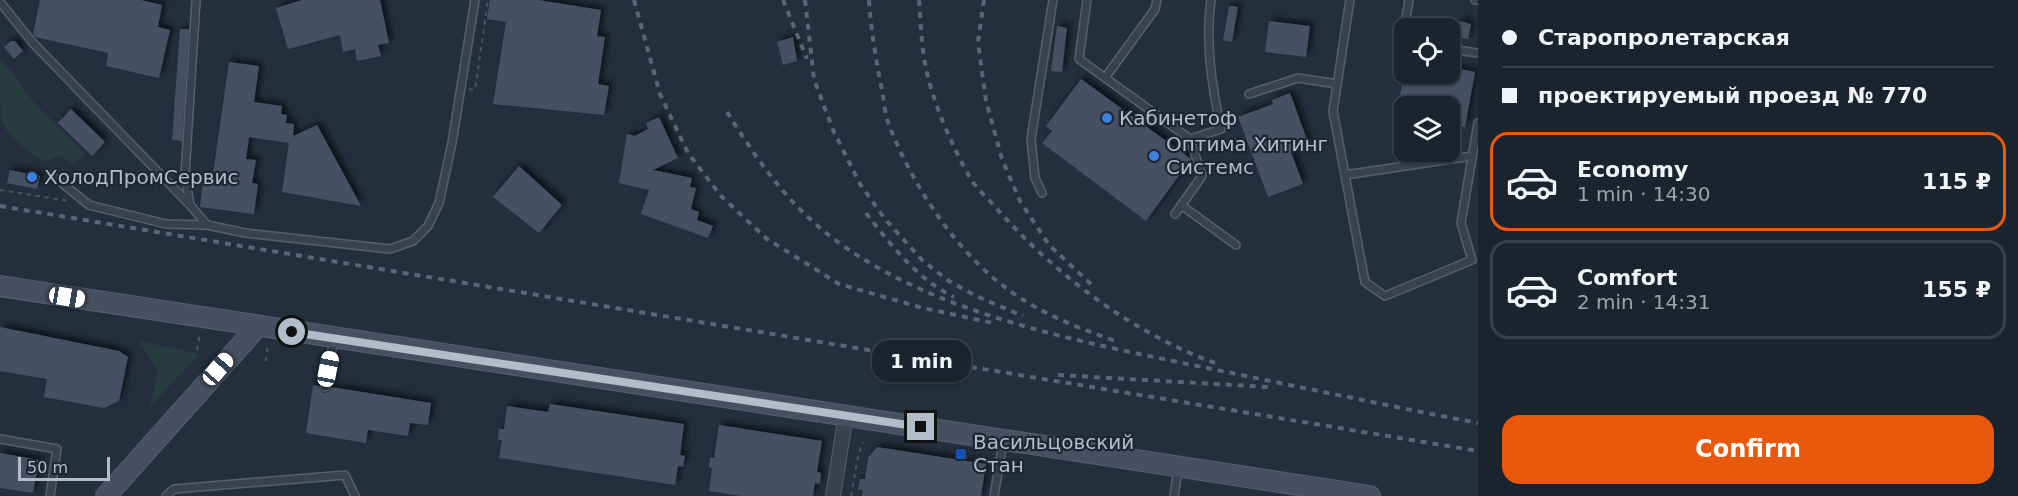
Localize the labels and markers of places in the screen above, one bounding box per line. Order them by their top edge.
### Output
place label: Кабинетоф [1119,106,1237,130]
marker: Кабинетоф [1100,111,1114,125]
place label: Оптима Хитинг Системс [1166,132,1328,179]
marker: Оптима Хитинг Системс [1147,149,1161,163]
place label: ХолодПромСервис [44,165,239,189]
marker: ХолодПромСервис [25,170,39,184]
place label: Васильцовский Стан [973,430,1134,477]
marker: Васильцовский Стан [954,447,968,461]

